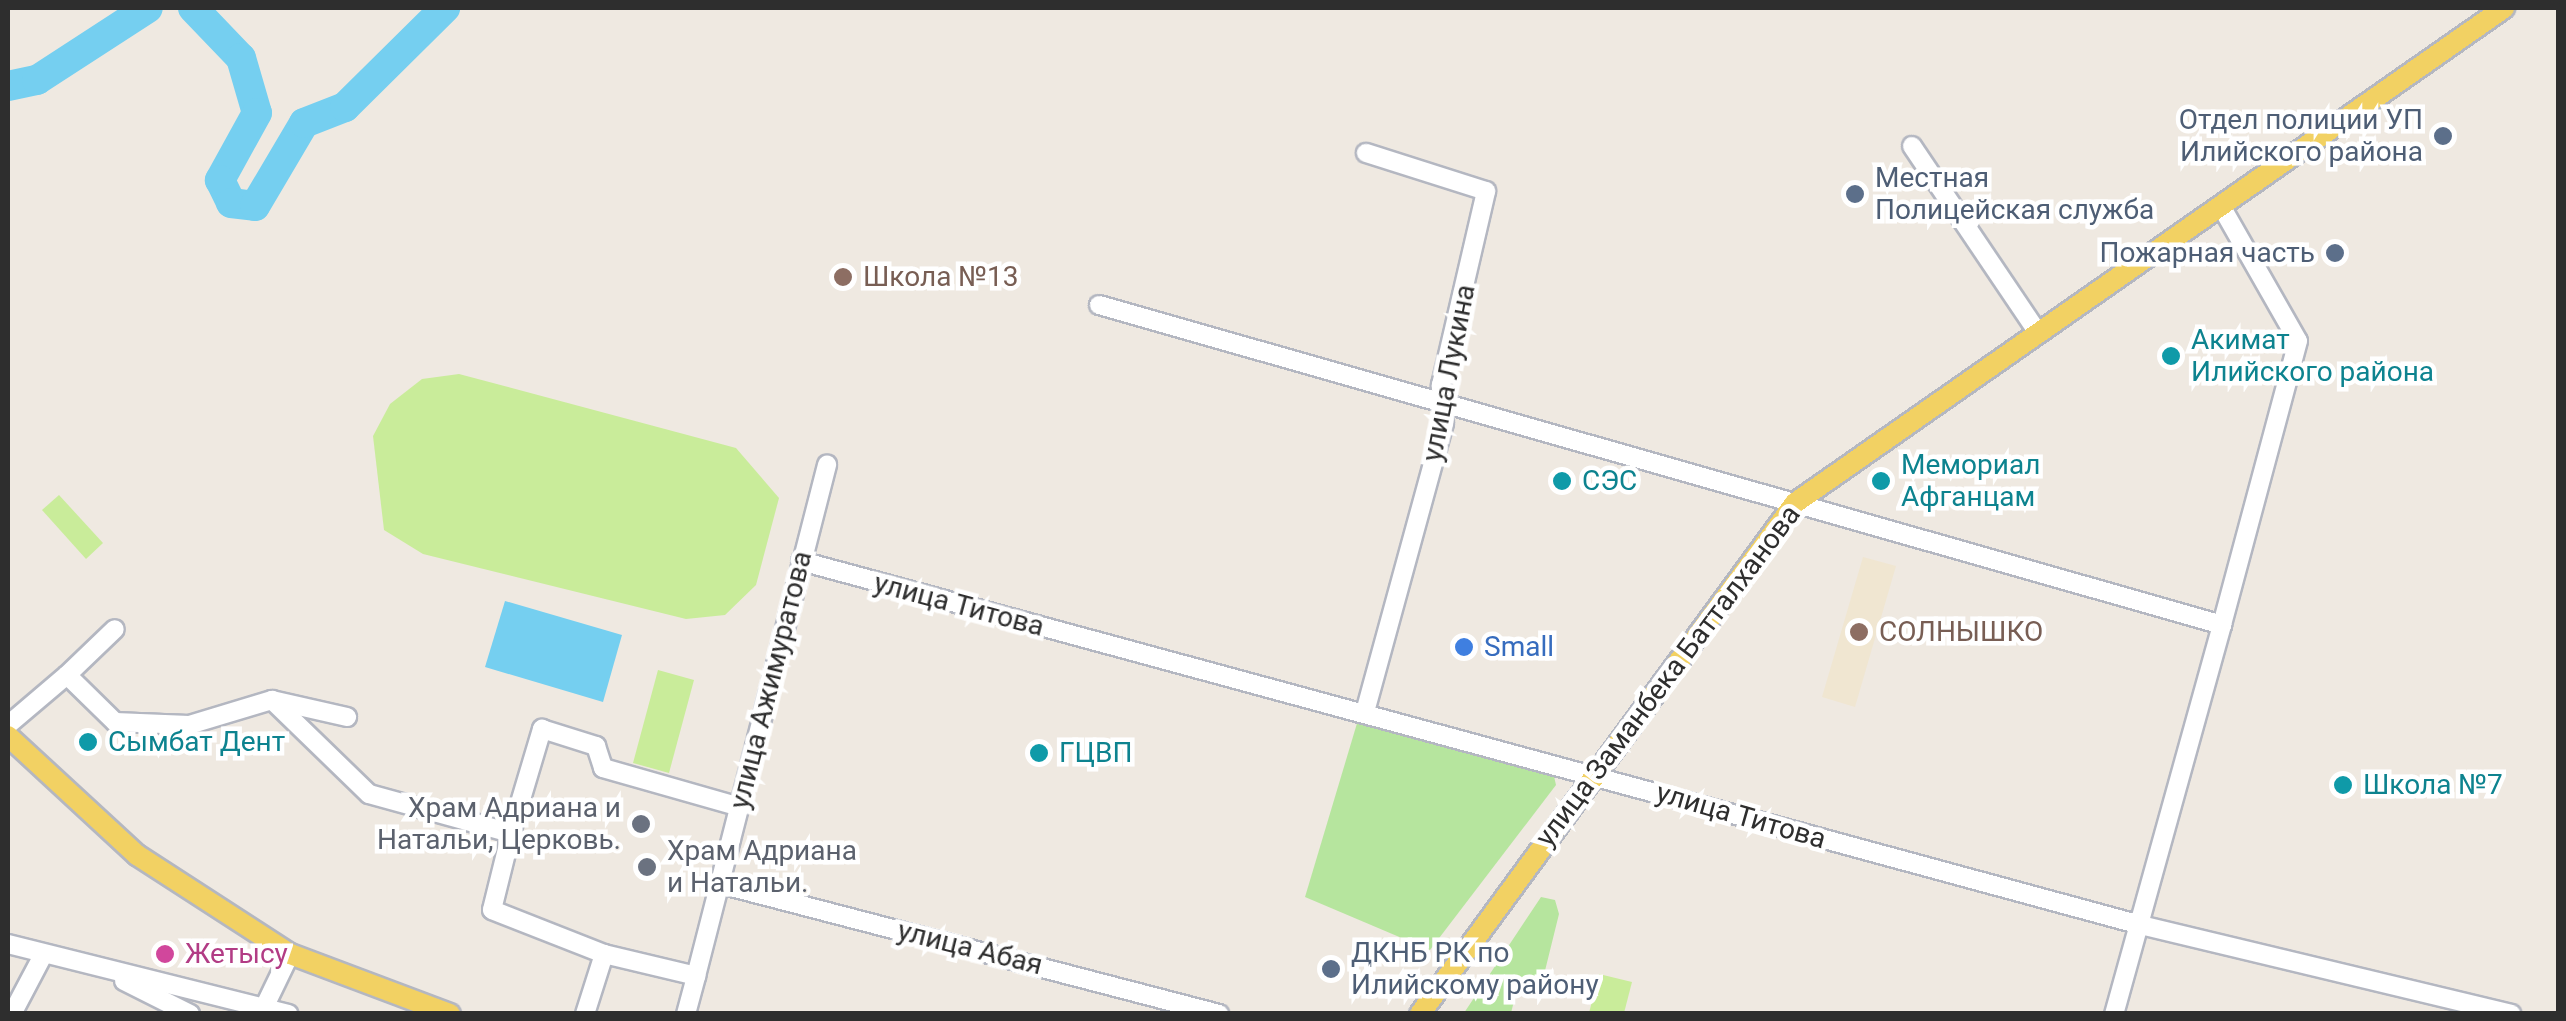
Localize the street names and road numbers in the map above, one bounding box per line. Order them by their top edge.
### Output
street label: улица Лукина [1415,282,1483,464]
street label: улица Заманбека Батталханова [1529,499,1807,853]
street label: улица Ажимуратова [723,548,819,812]
street label: улица Титова [870,566,1048,644]
street label: улица Титова [1652,776,1830,856]
street label: улица Абая [894,914,1046,982]

